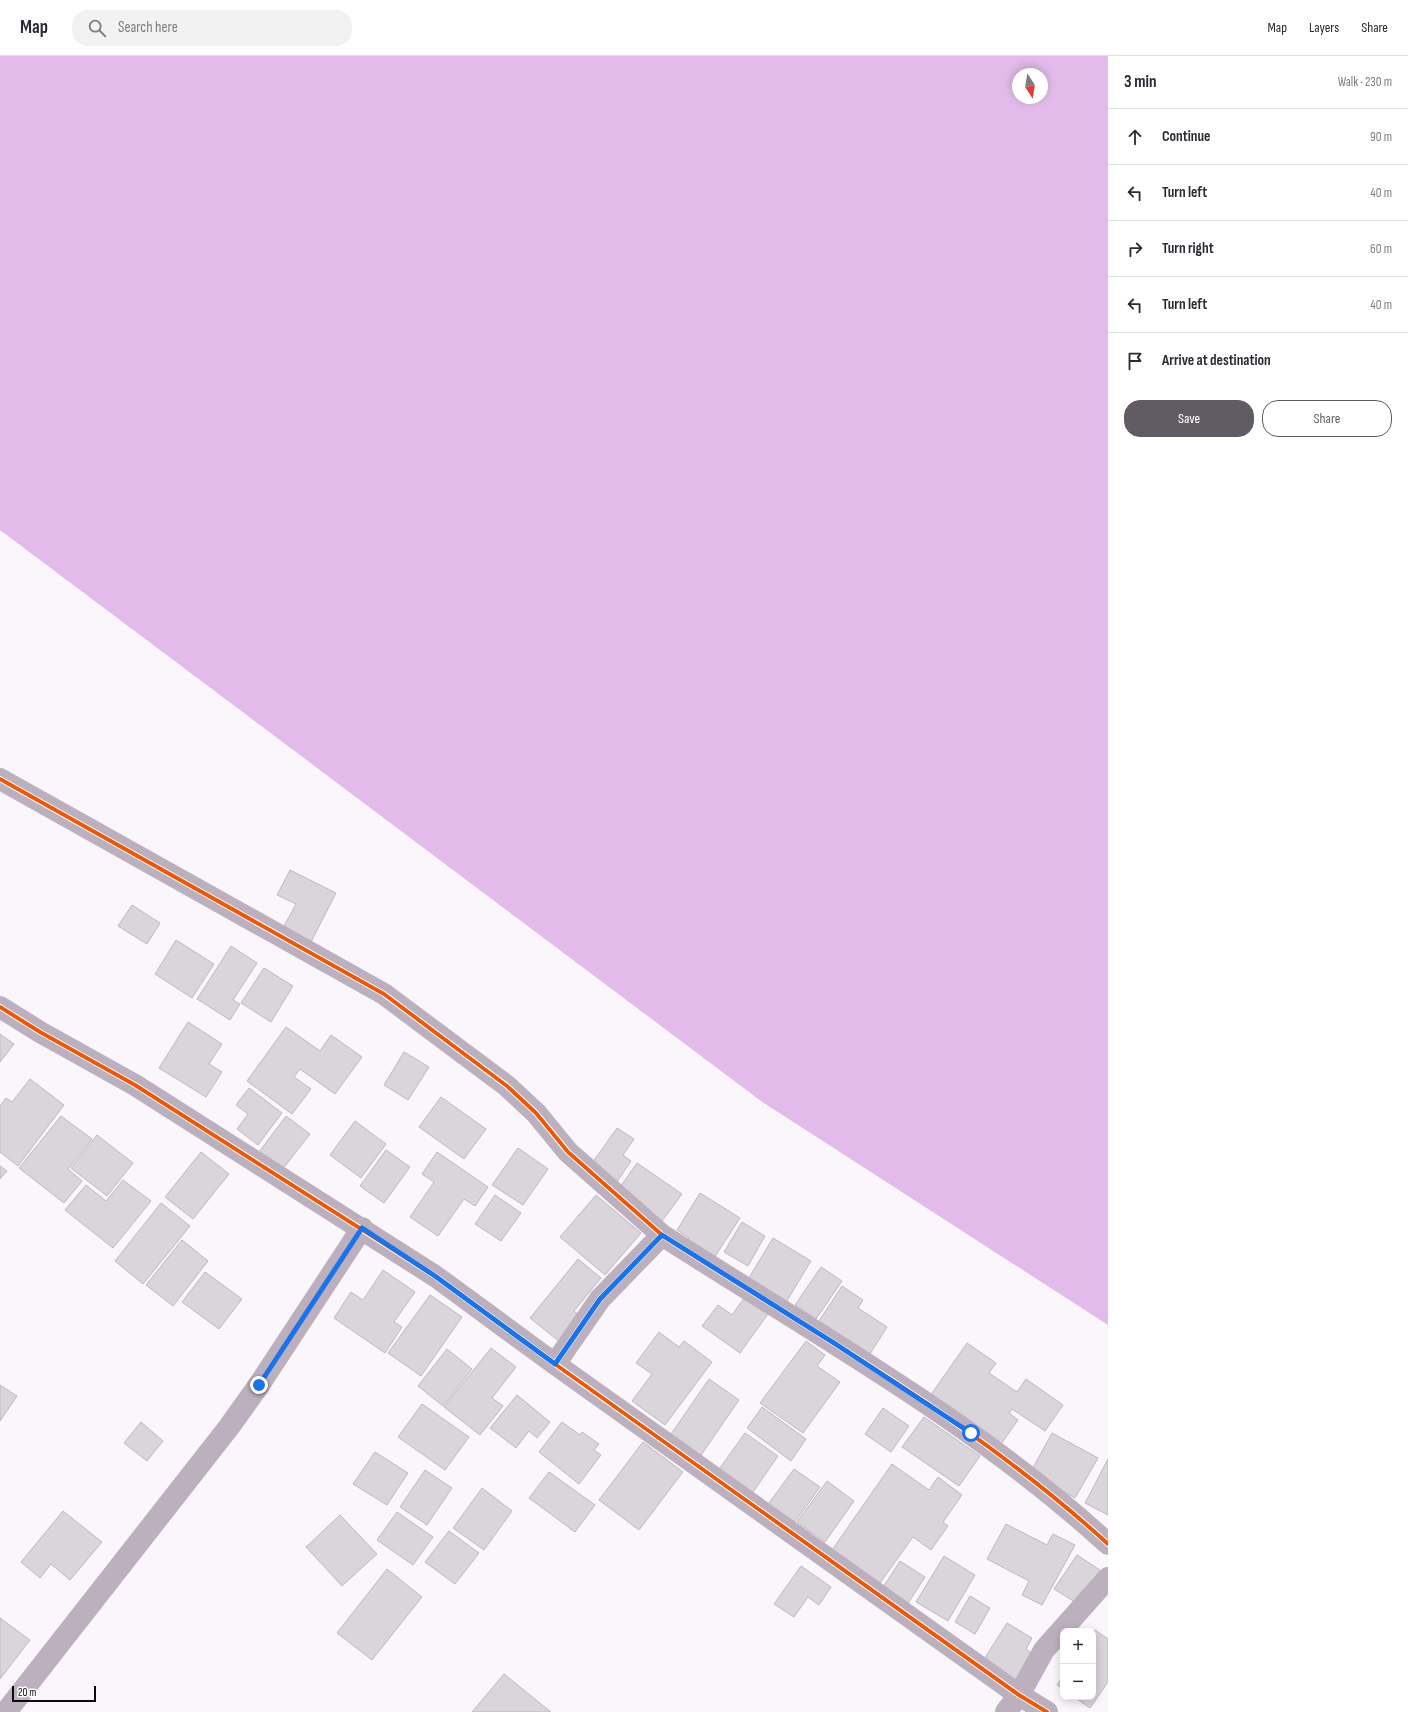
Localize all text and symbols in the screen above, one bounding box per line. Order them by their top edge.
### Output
search box [72,10,352,46]
text: Map [20,16,48,39]
icon: search [86,17,108,39]
text: Search here [118,18,178,37]
text: Map [1267,19,1287,36]
text: Layers [1309,19,1339,36]
text: Share [1361,19,1388,36]
north arrow [1012,68,1048,104]
text: 3 min [1124,72,1157,92]
text: Walk · 230 m [1338,74,1392,90]
icon: ahead [1124,126,1146,148]
text: Continue [1162,127,1211,146]
text: 90 m [1370,129,1392,145]
icon: left [1124,182,1146,204]
text: Turn left [1162,183,1207,202]
text: 40 m [1370,185,1392,201]
icon: right [1124,238,1146,260]
text: Turn right [1162,239,1214,258]
text: 60 m [1370,241,1392,257]
icon: left [1124,294,1146,316]
text: Turn left [1162,295,1207,314]
text: 40 m [1370,297,1392,313]
icon: arrive [1124,350,1146,372]
text: Arrive at destination [1162,351,1271,370]
button: Save [1124,400,1254,437]
button: Share [1262,400,1392,437]
route end [250,1376,268,1394]
route start [962,1424,980,1442]
map controls [1060,1628,1096,1700]
button: + [1060,1628,1096,1664]
button: − [1060,1664,1096,1700]
scale bar [12,1684,96,1703]
text: 20 m [18,1686,36,1699]

